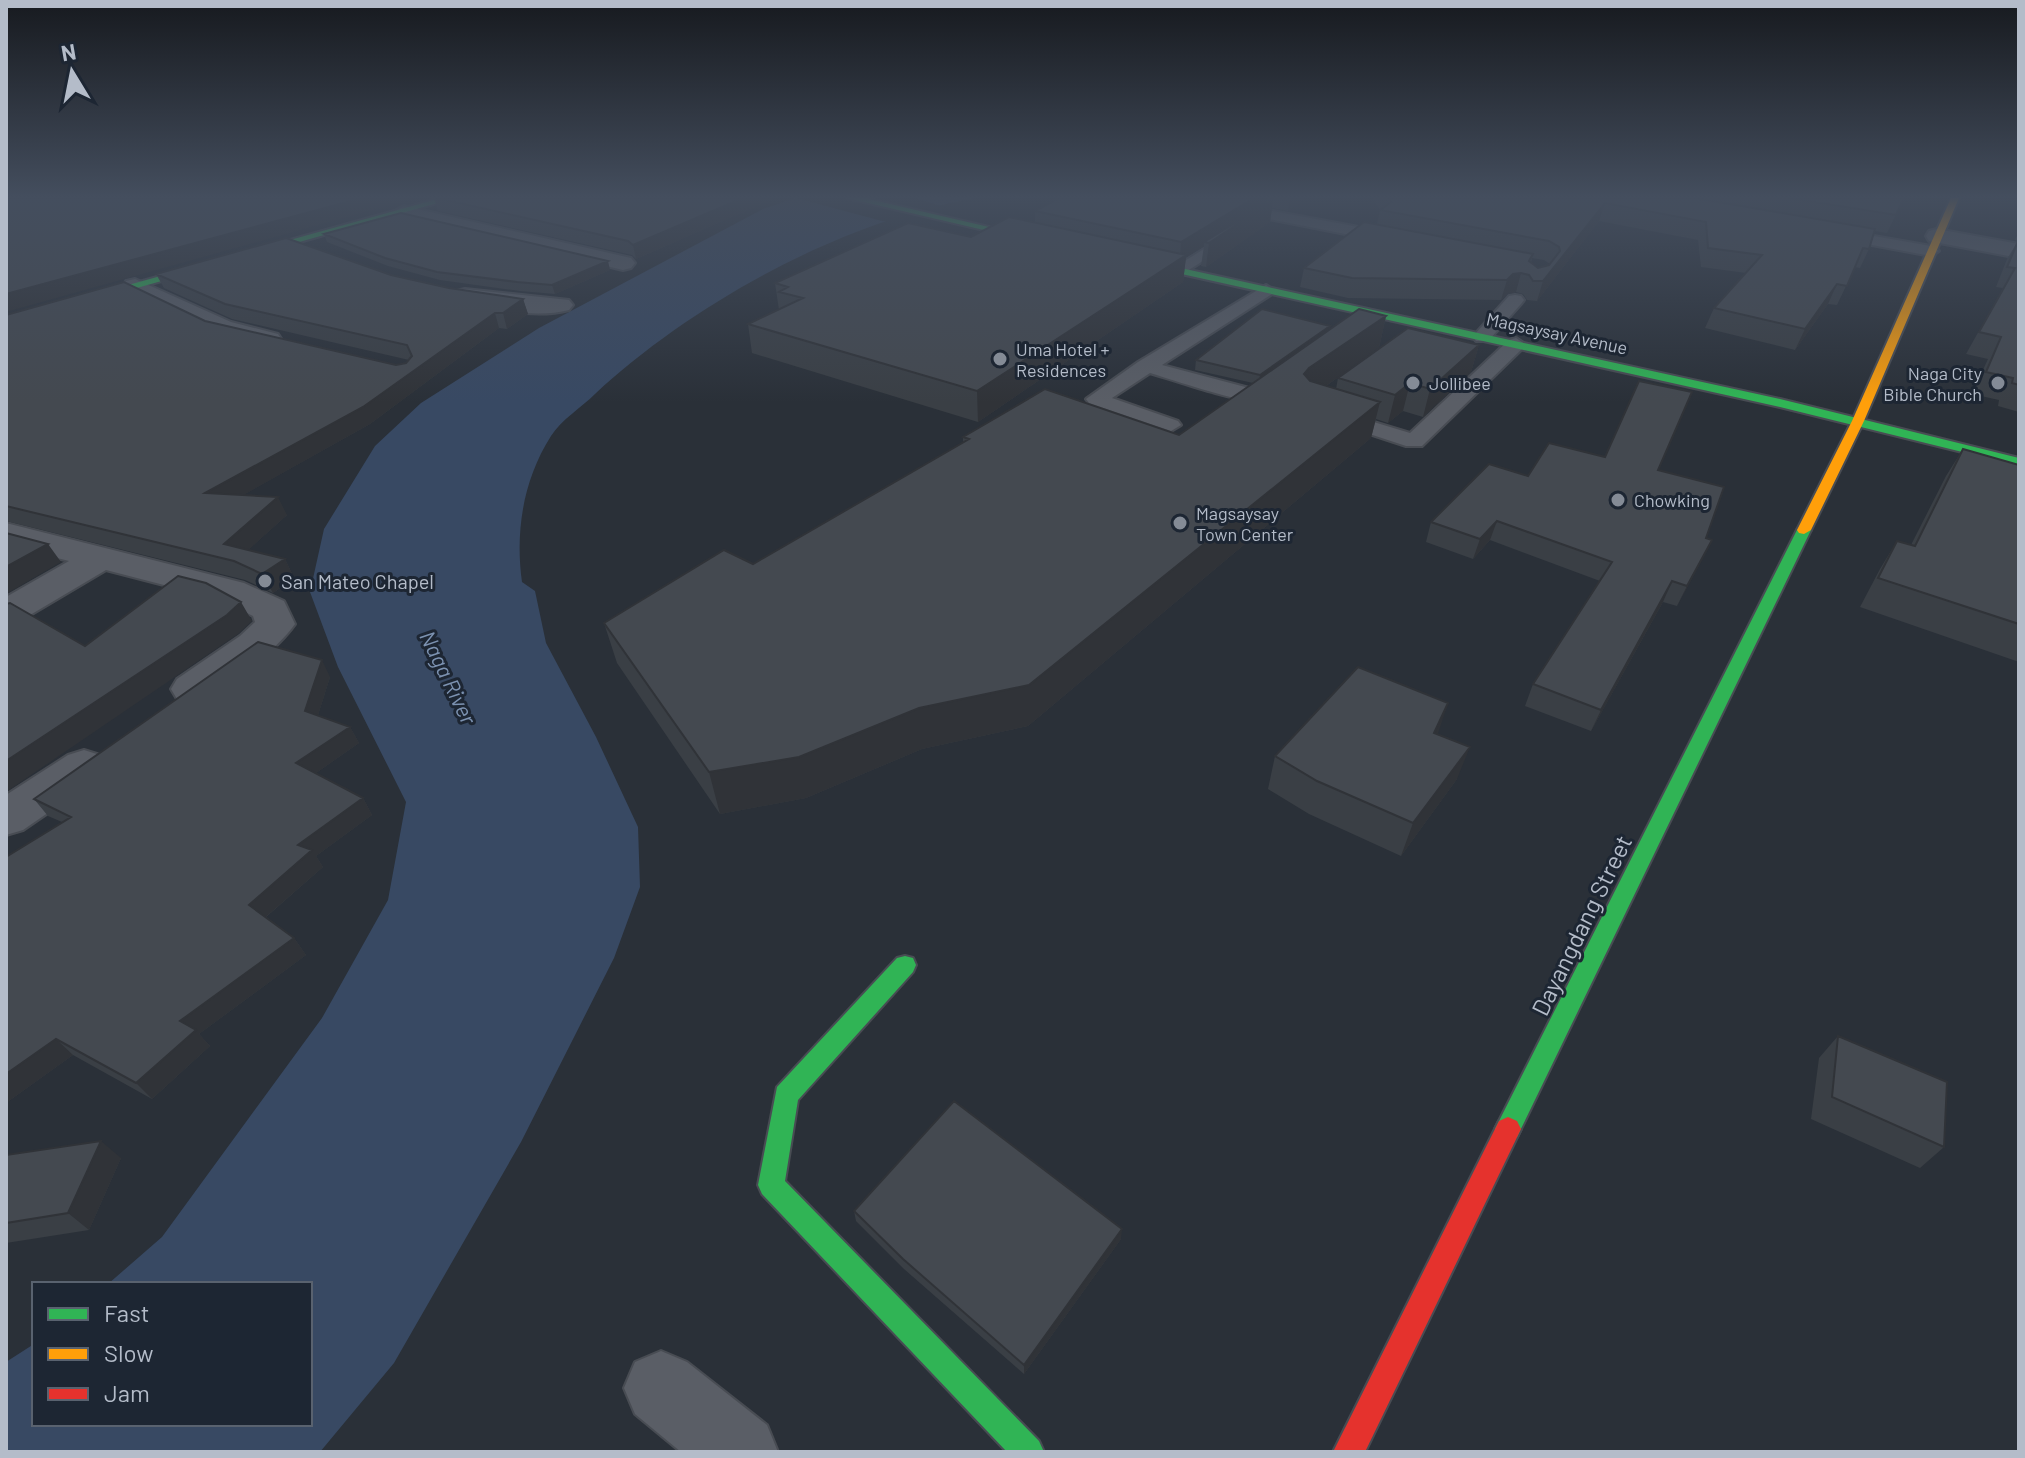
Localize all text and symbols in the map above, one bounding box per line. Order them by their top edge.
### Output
north arrow [32,32,112,112]
text: N [59,37,78,65]
street label: Magsaysay Avenue [1484,307,1630,359]
place label: Uma Hotel + Residences [1016,338,1109,381]
marker: Uma Hotel + Residences [991,350,1009,368]
place label: Naga City Bible Church [1883,362,1982,405]
place label: Jollibee [1429,372,1491,394]
marker: Jollibee [1404,374,1422,392]
marker: Naga City Bible Church [1989,374,2007,392]
place label: Chowking [1634,489,1710,511]
marker: Chowking [1609,491,1627,509]
place label: Magsaysay Town Center [1196,502,1294,545]
marker: Magsaysay Town Center [1171,514,1189,532]
place label: San Mateo Chapel [281,569,434,593]
marker: San Mateo Chapel [256,572,274,590]
water label: Naga River [415,626,483,729]
street label: Dayangdang Street [1525,830,1637,1020]
legend [32,1282,312,1426]
text: Fast [104,1298,149,1327]
text: Slow [104,1338,153,1367]
text: Jam [104,1378,150,1407]

